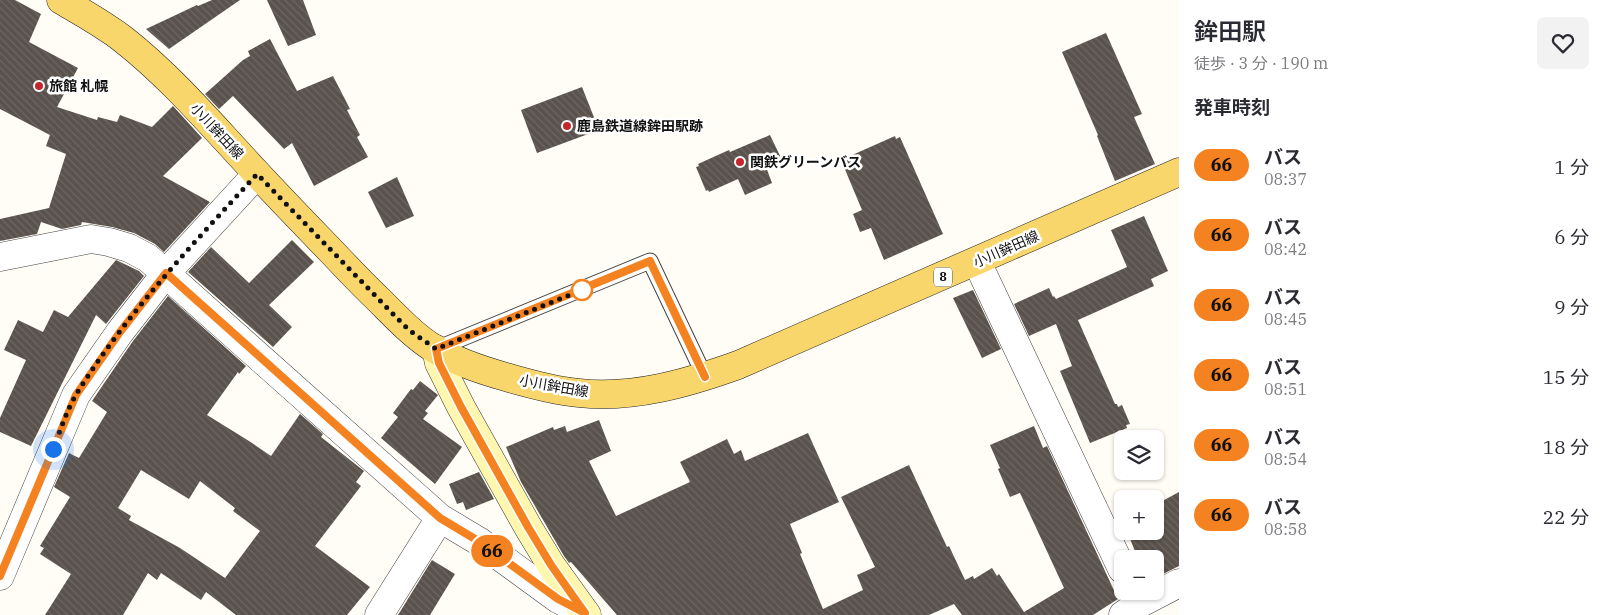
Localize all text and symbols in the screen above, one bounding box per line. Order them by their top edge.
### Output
text: 鉾田駅 [1194,15,1266,47]
button: heart [1537,17,1589,69]
text: 徒歩 · 3 分 · 190 m [1194,53,1328,73]
place label: 旅館 札幌 [49,77,108,95]
marker: 旅館 札幌 [33,80,45,92]
text: 発車時刻 [1194,95,1270,119]
street label: 小川鉾田線 [187,99,247,163]
place label: 鹿島鉄道線鉾田駅跡 [577,117,703,135]
marker: 鹿島鉄道線鉾田駅跡 [561,120,573,132]
text: バス [1264,145,1302,169]
place label: 関鉄グリーンバス [750,153,861,171]
text: 66 [1211,153,1232,176]
text: 1 分 [1554,155,1589,179]
marker: 関鉄グリーンバス [734,156,746,168]
text: 08:37 [1264,169,1307,189]
text: バス [1264,215,1302,239]
text: 66 [1211,223,1232,246]
text: 6 分 [1554,225,1589,249]
street label: 小川鉾田線 [970,227,1042,271]
text: 08:42 [1264,239,1307,259]
road number: 8 [934,268,952,286]
unlabelled marker [571,279,593,301]
text: バス [1264,285,1302,309]
text: 66 [1211,293,1232,316]
text: 9 分 [1554,295,1589,319]
text: 08:45 [1264,309,1307,329]
text: バス [1264,355,1302,379]
text: 66 [1211,363,1232,386]
text: 15 分 [1543,365,1589,389]
street label: 小川鉾田線 [518,371,590,401]
text: 08:51 [1264,379,1307,399]
text: バス [1264,425,1302,449]
map controls [1114,430,1164,600]
button: layers [1114,430,1164,480]
text: 66 [1211,433,1232,456]
text: 18 分 [1543,435,1589,459]
your location [41,437,66,462]
text: 08:54 [1264,449,1307,469]
button: + [1114,490,1164,540]
text: バス [1264,495,1302,519]
text: 66 [1211,503,1232,526]
text: 22 分 [1543,505,1589,529]
text: 08:58 [1264,519,1307,539]
line badge: 66 [470,535,514,567]
text: 66 [481,539,503,562]
button: − [1114,550,1164,600]

